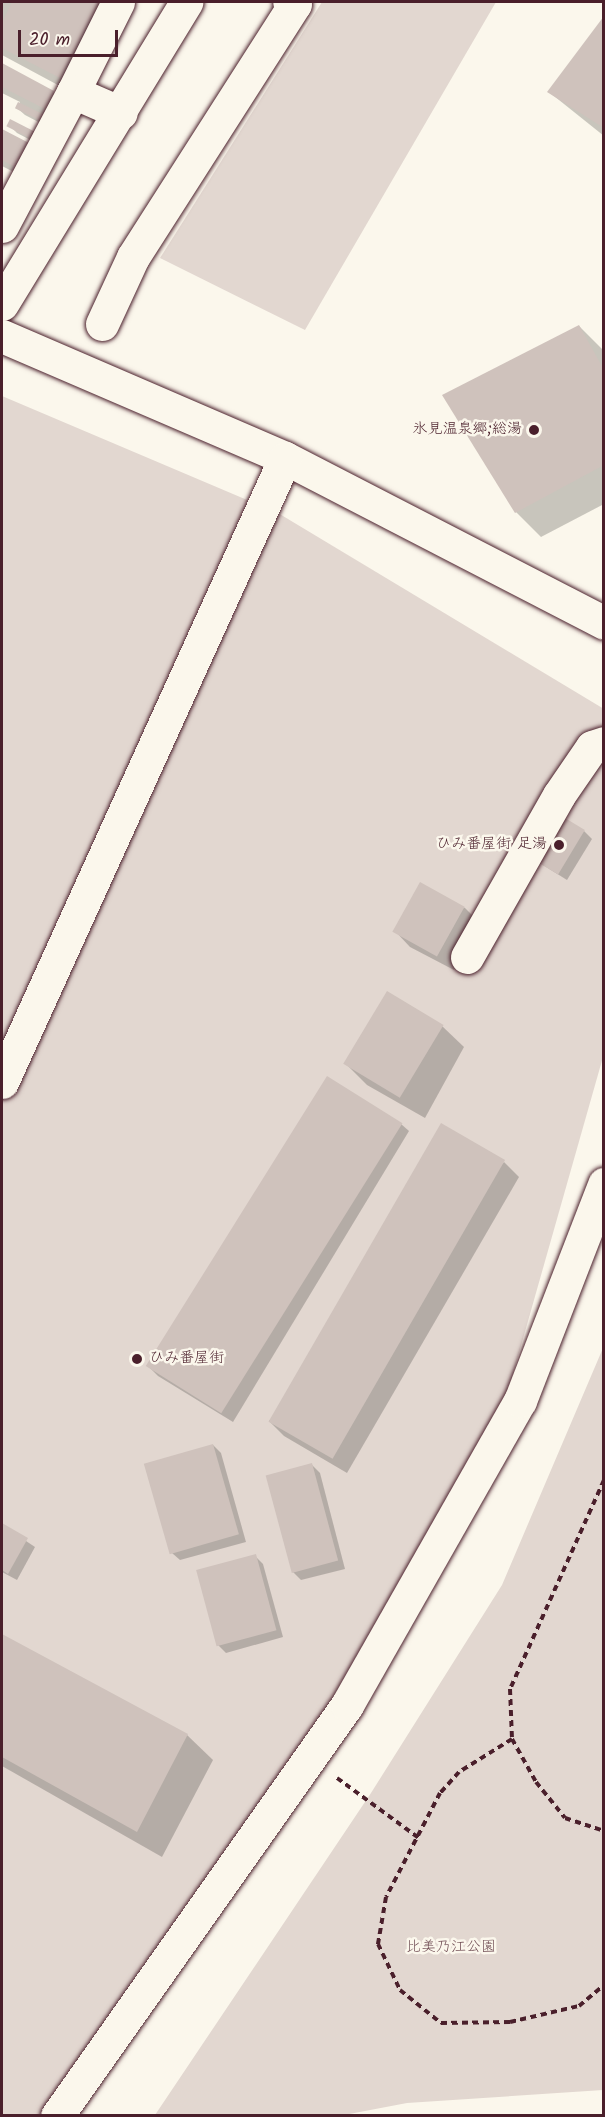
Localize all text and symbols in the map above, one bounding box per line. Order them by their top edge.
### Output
scale bar [21,18,122,56]
text: 20 m [29,26,70,55]
place label: 氷見温泉郷;総湯 [412,421,522,439]
marker: 氷見温泉郷;総湯 [527,423,541,437]
place label: ひみ番屋街 足湯 [436,836,547,854]
marker: ひみ番屋街 足湯 [552,838,566,852]
place label: ひみ番屋街 [149,1350,224,1368]
marker: ひみ番屋街 [130,1352,144,1366]
park label: 比美乃江公園 [406,1939,496,1957]

